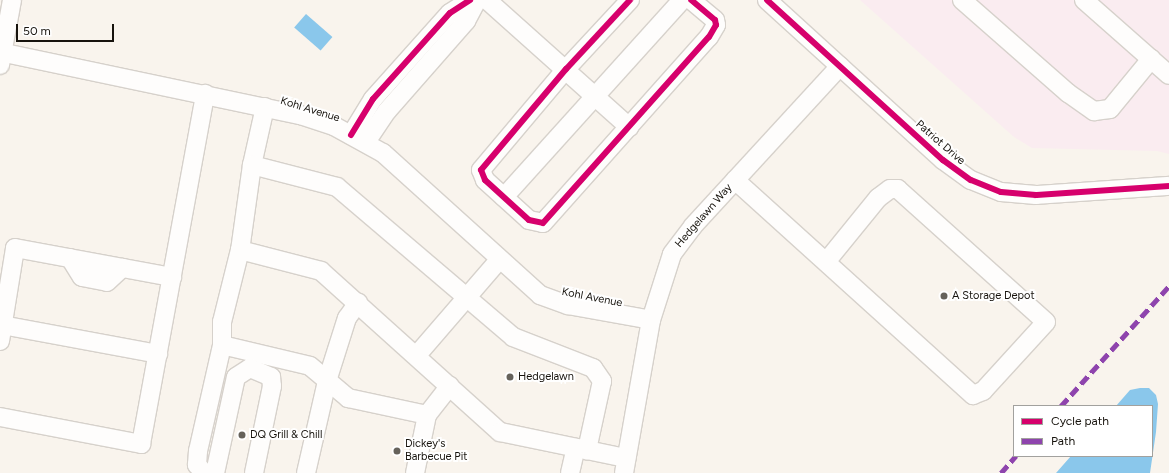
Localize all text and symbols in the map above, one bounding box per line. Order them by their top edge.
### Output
scale bar [18,16,116,42]
text: 50 m [23,24,51,38]
street label: Kohl Avenue [279,95,341,125]
street label: Patriot Drive [913,118,967,168]
street label: Hedgelawn Way [673,181,735,251]
street label: Kohl Avenue [561,286,623,310]
place label: A Storage Depot [952,289,1035,303]
marker: A Storage Depot [939,291,949,301]
place label: Hedgelawn [518,370,574,384]
marker: Hedgelawn [505,372,515,382]
legend [1013,405,1153,457]
text: Cycle path [1051,414,1109,428]
place label: DQ Grill & Chill [250,428,322,442]
marker: DQ Grill & Chill [237,430,247,440]
text: Path [1051,434,1075,448]
place label: Dickey's Barbecue Pit [405,438,467,464]
marker: Dickey's Barbecue Pit [392,446,402,456]

